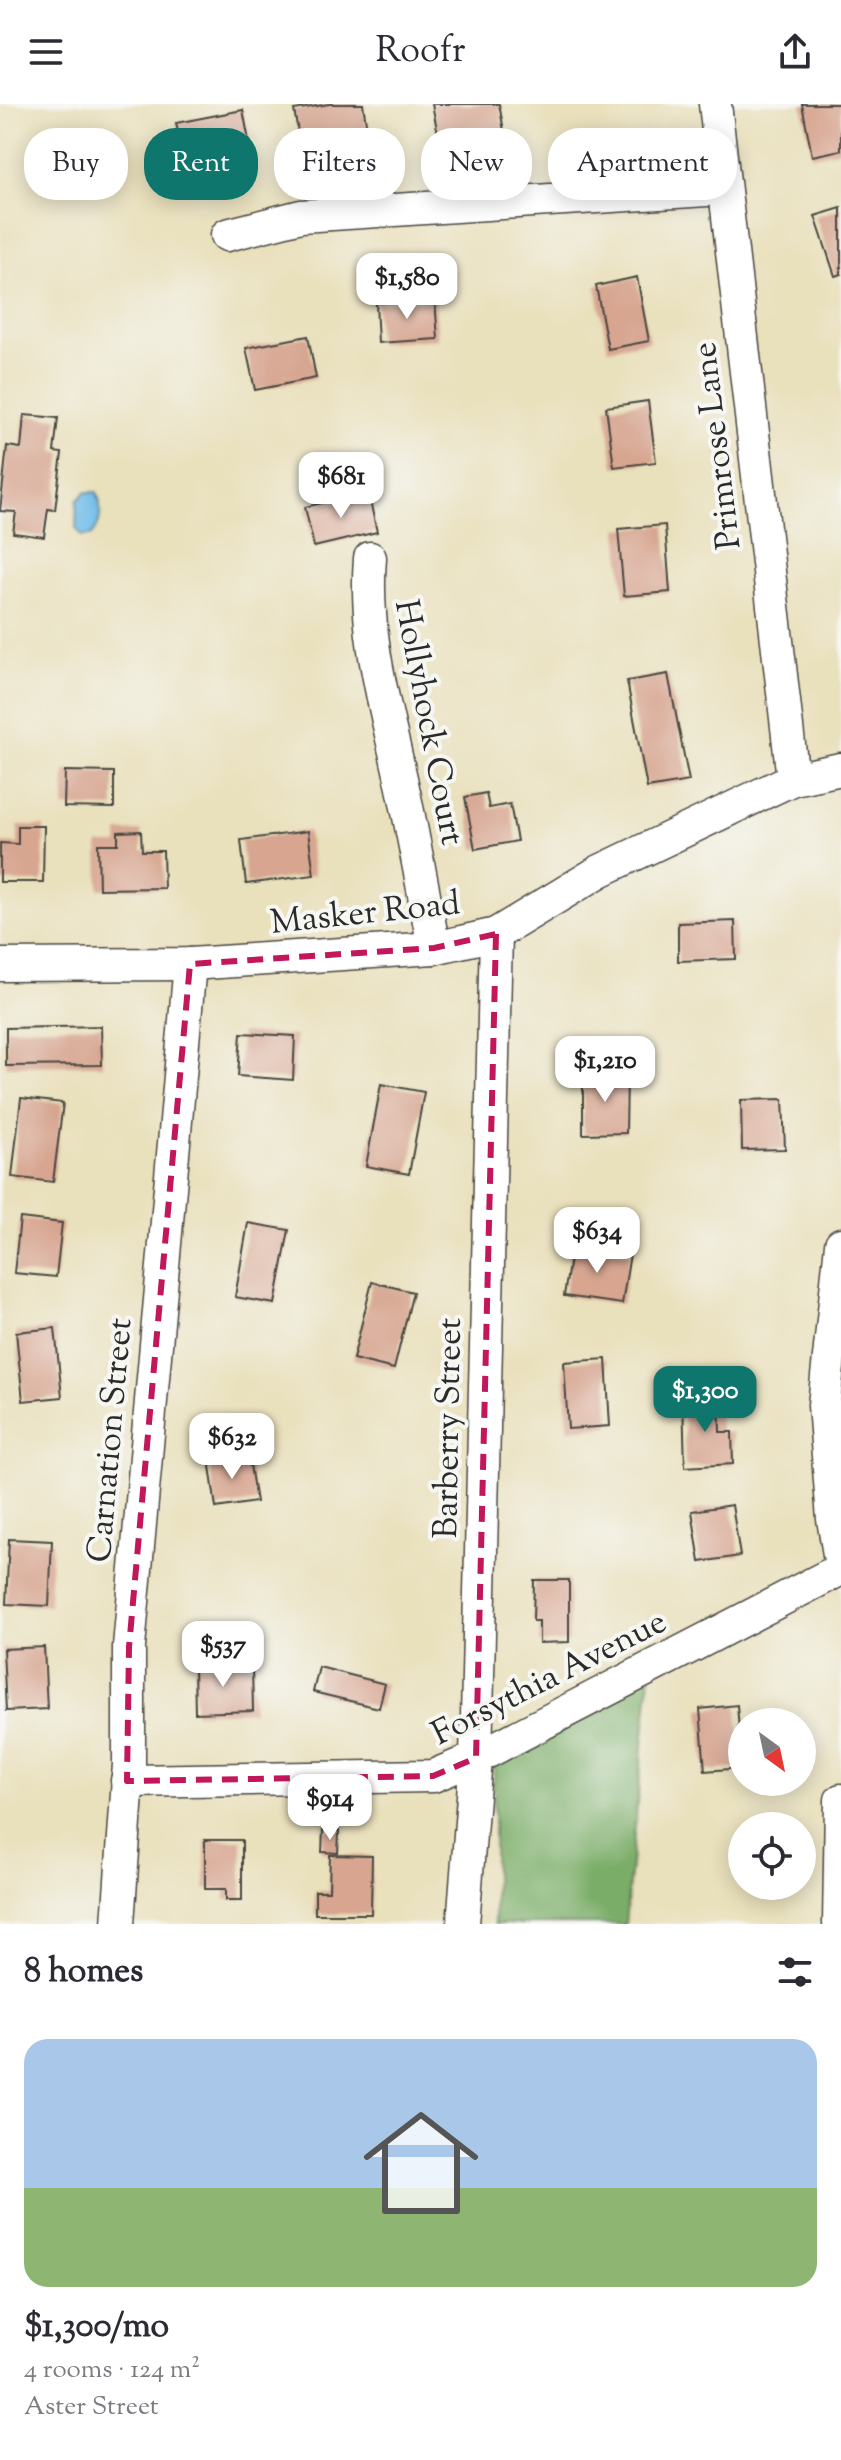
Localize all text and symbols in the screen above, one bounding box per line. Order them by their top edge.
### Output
text: Roofr [375,26,466,78]
icon: menu [24,30,68,74]
icon: share [773,30,817,74]
chip: Buy [24,128,128,200]
chip: Rent [144,128,258,200]
chip: Filters [274,128,405,200]
chip: New [421,128,532,200]
chip: Apartment [548,128,737,200]
pin: $1,580 [342,253,472,321]
text: $1,580 [374,260,440,297]
street label: Primrose Lane [681,339,755,552]
pin: $681 [294,452,388,520]
text: $681 [317,459,365,496]
street label: Hollyhock Court [380,596,475,850]
street label: Masker Road [268,880,463,949]
pin: $1,210 [540,1036,670,1104]
text: $1,210 [573,1043,637,1080]
pin: $634 [550,1207,644,1275]
text: $634 [572,1214,622,1251]
street label: Carnation Street [76,1316,147,1565]
street label: Barberry Street [423,1317,476,1539]
pin: $1,300 [640,1366,770,1434]
text: $1,300 [672,1373,738,1410]
pin: $632 [185,1413,279,1481]
text: $632 [207,1420,257,1457]
street label: Forsythia Avenue [424,1599,676,1759]
pin: $537 [176,1621,270,1689]
text: $537 [200,1628,246,1665]
north arrow [728,1708,816,1796]
map controls [728,1708,816,1900]
pin: $914 [283,1774,377,1842]
text: $914 [306,1781,354,1818]
button: locate [728,1812,816,1900]
text: 8 homes [24,1948,143,1997]
icon: filters [773,1950,817,1994]
icon: home [349,2091,493,2235]
text: $1,300/mo [24,2303,169,2352]
text: 4 rooms · 124 m² [24,2352,200,2389]
text: Aster Street [24,2389,159,2426]

